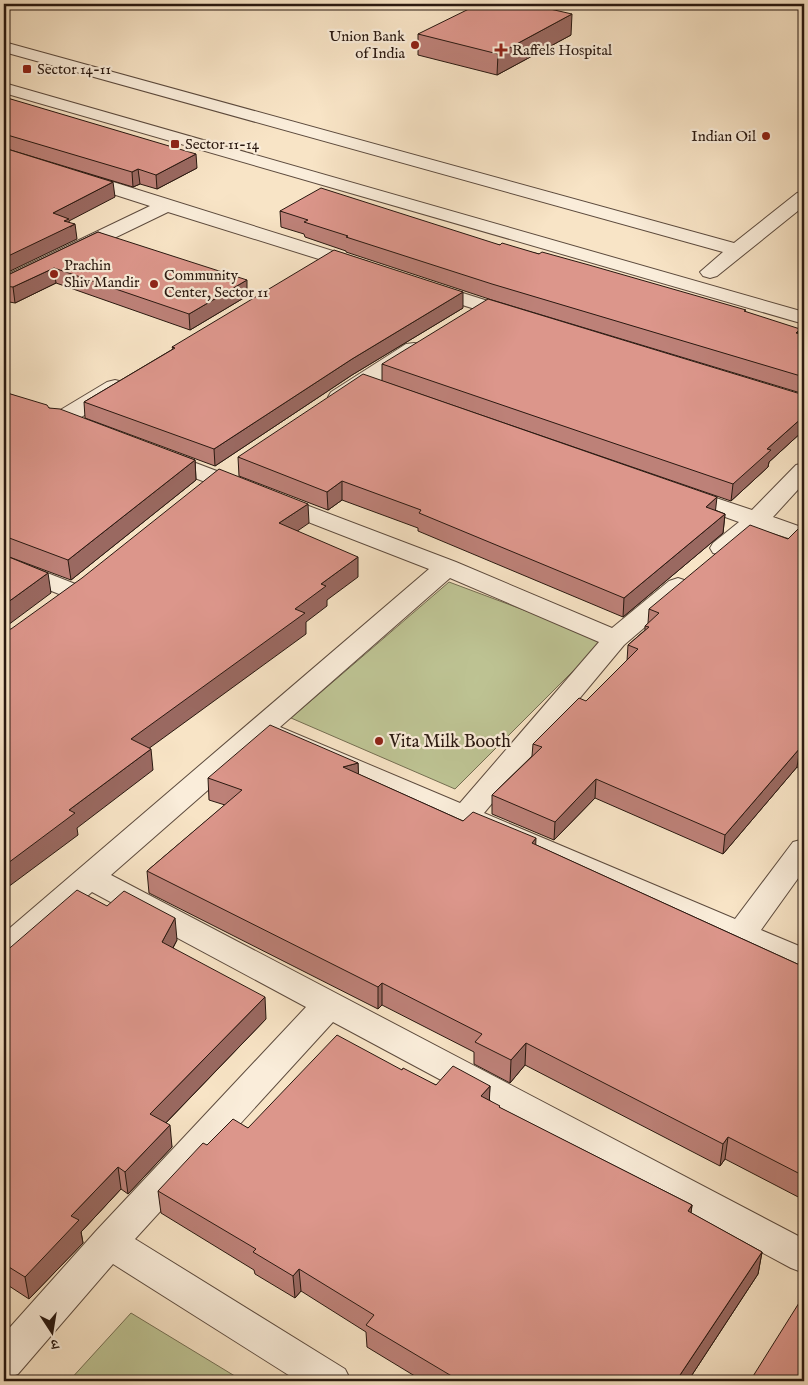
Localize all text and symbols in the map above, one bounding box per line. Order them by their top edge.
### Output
place label: Union Bank of India [329,27,406,63]
marker: Union Bank of India [409,39,421,51]
place label: Raffels Hospital [512,41,613,60]
marker: Raffels Hospital [494,43,508,57]
place label: Sector 14-11 [37,60,111,79]
marker: Sector 14-11 [21,63,33,75]
place label: Indian Oil [691,127,757,146]
marker: Indian Oil [760,130,772,142]
place label: Sector 11-14 [185,135,260,154]
marker: Sector 11-14 [169,138,181,150]
place label: Prachin Shiv Mandir [64,256,140,292]
place label: Community Center, Sector 11 [164,266,268,302]
marker: Prachin Shiv Mandir [48,268,60,280]
marker: Community Center, Sector 11 [148,278,160,290]
place label: Vita Milk Booth [388,731,511,754]
marker: Vita Milk Booth [373,735,385,747]
north arrow [28,1308,78,1358]
text: उ [48,1334,61,1353]

